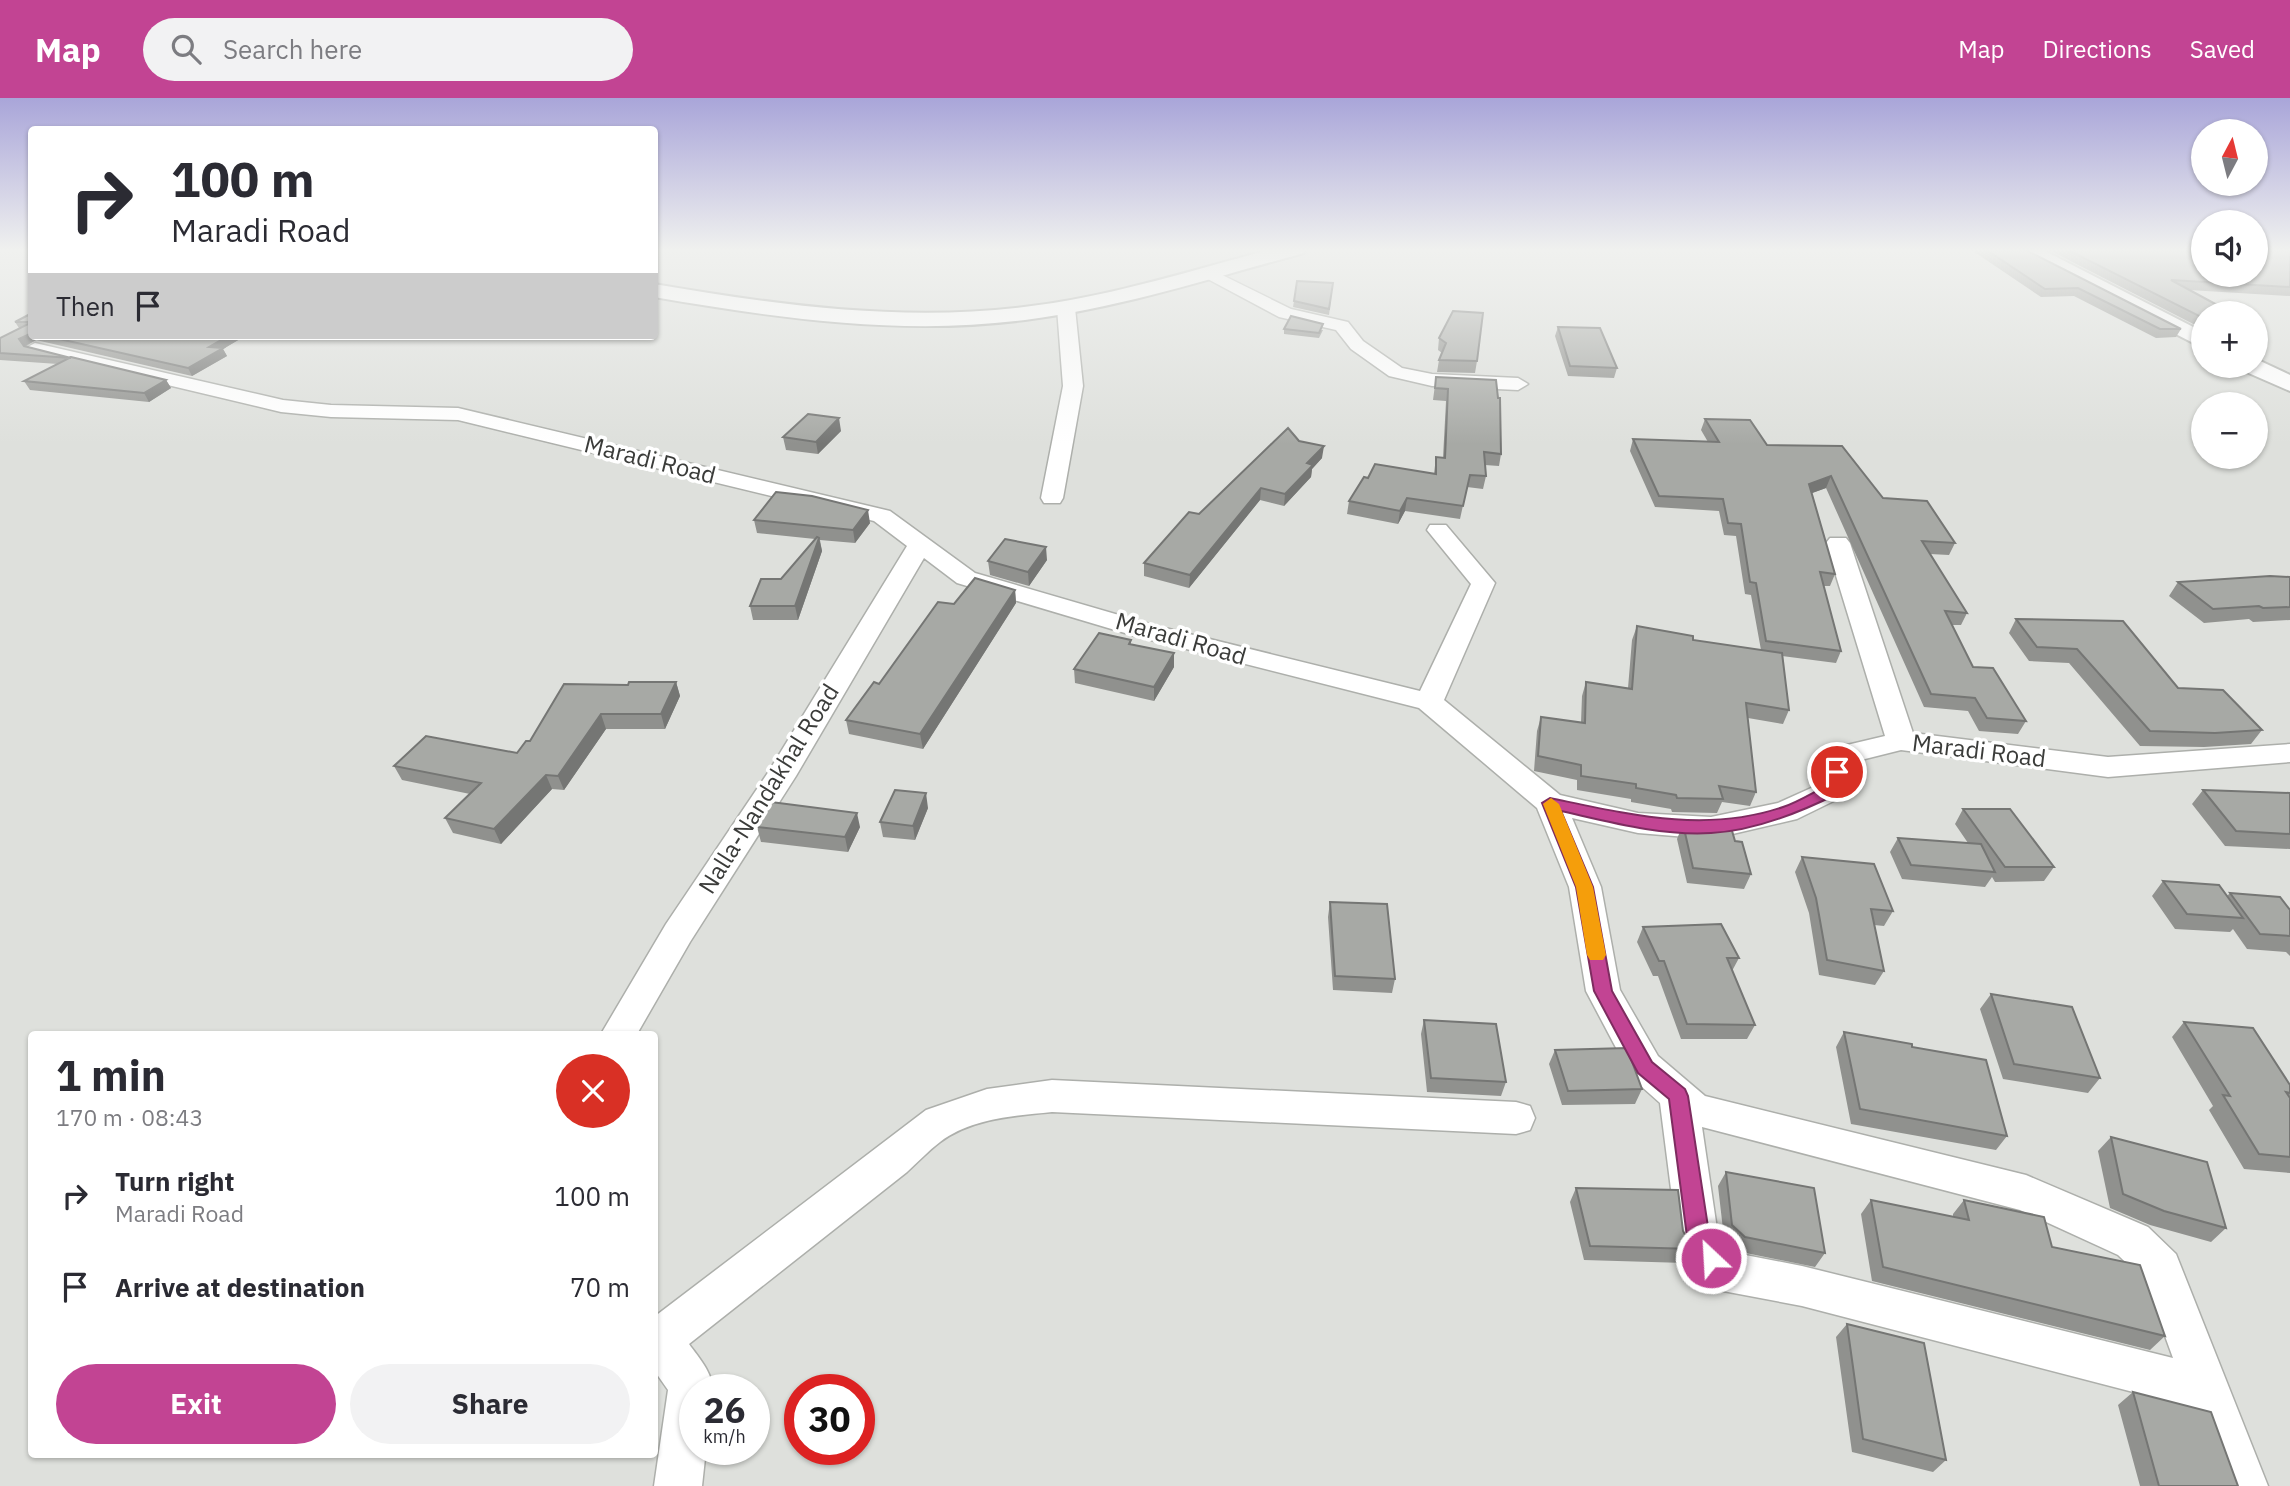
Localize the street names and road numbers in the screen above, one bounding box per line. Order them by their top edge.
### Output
street label: Maradi Road [581,427,719,491]
street label: Maradi Road [1112,604,1250,672]
street label: Nalla-Nandakhal Road [691,678,846,899]
street label: Maradi Road [1910,726,2048,774]

